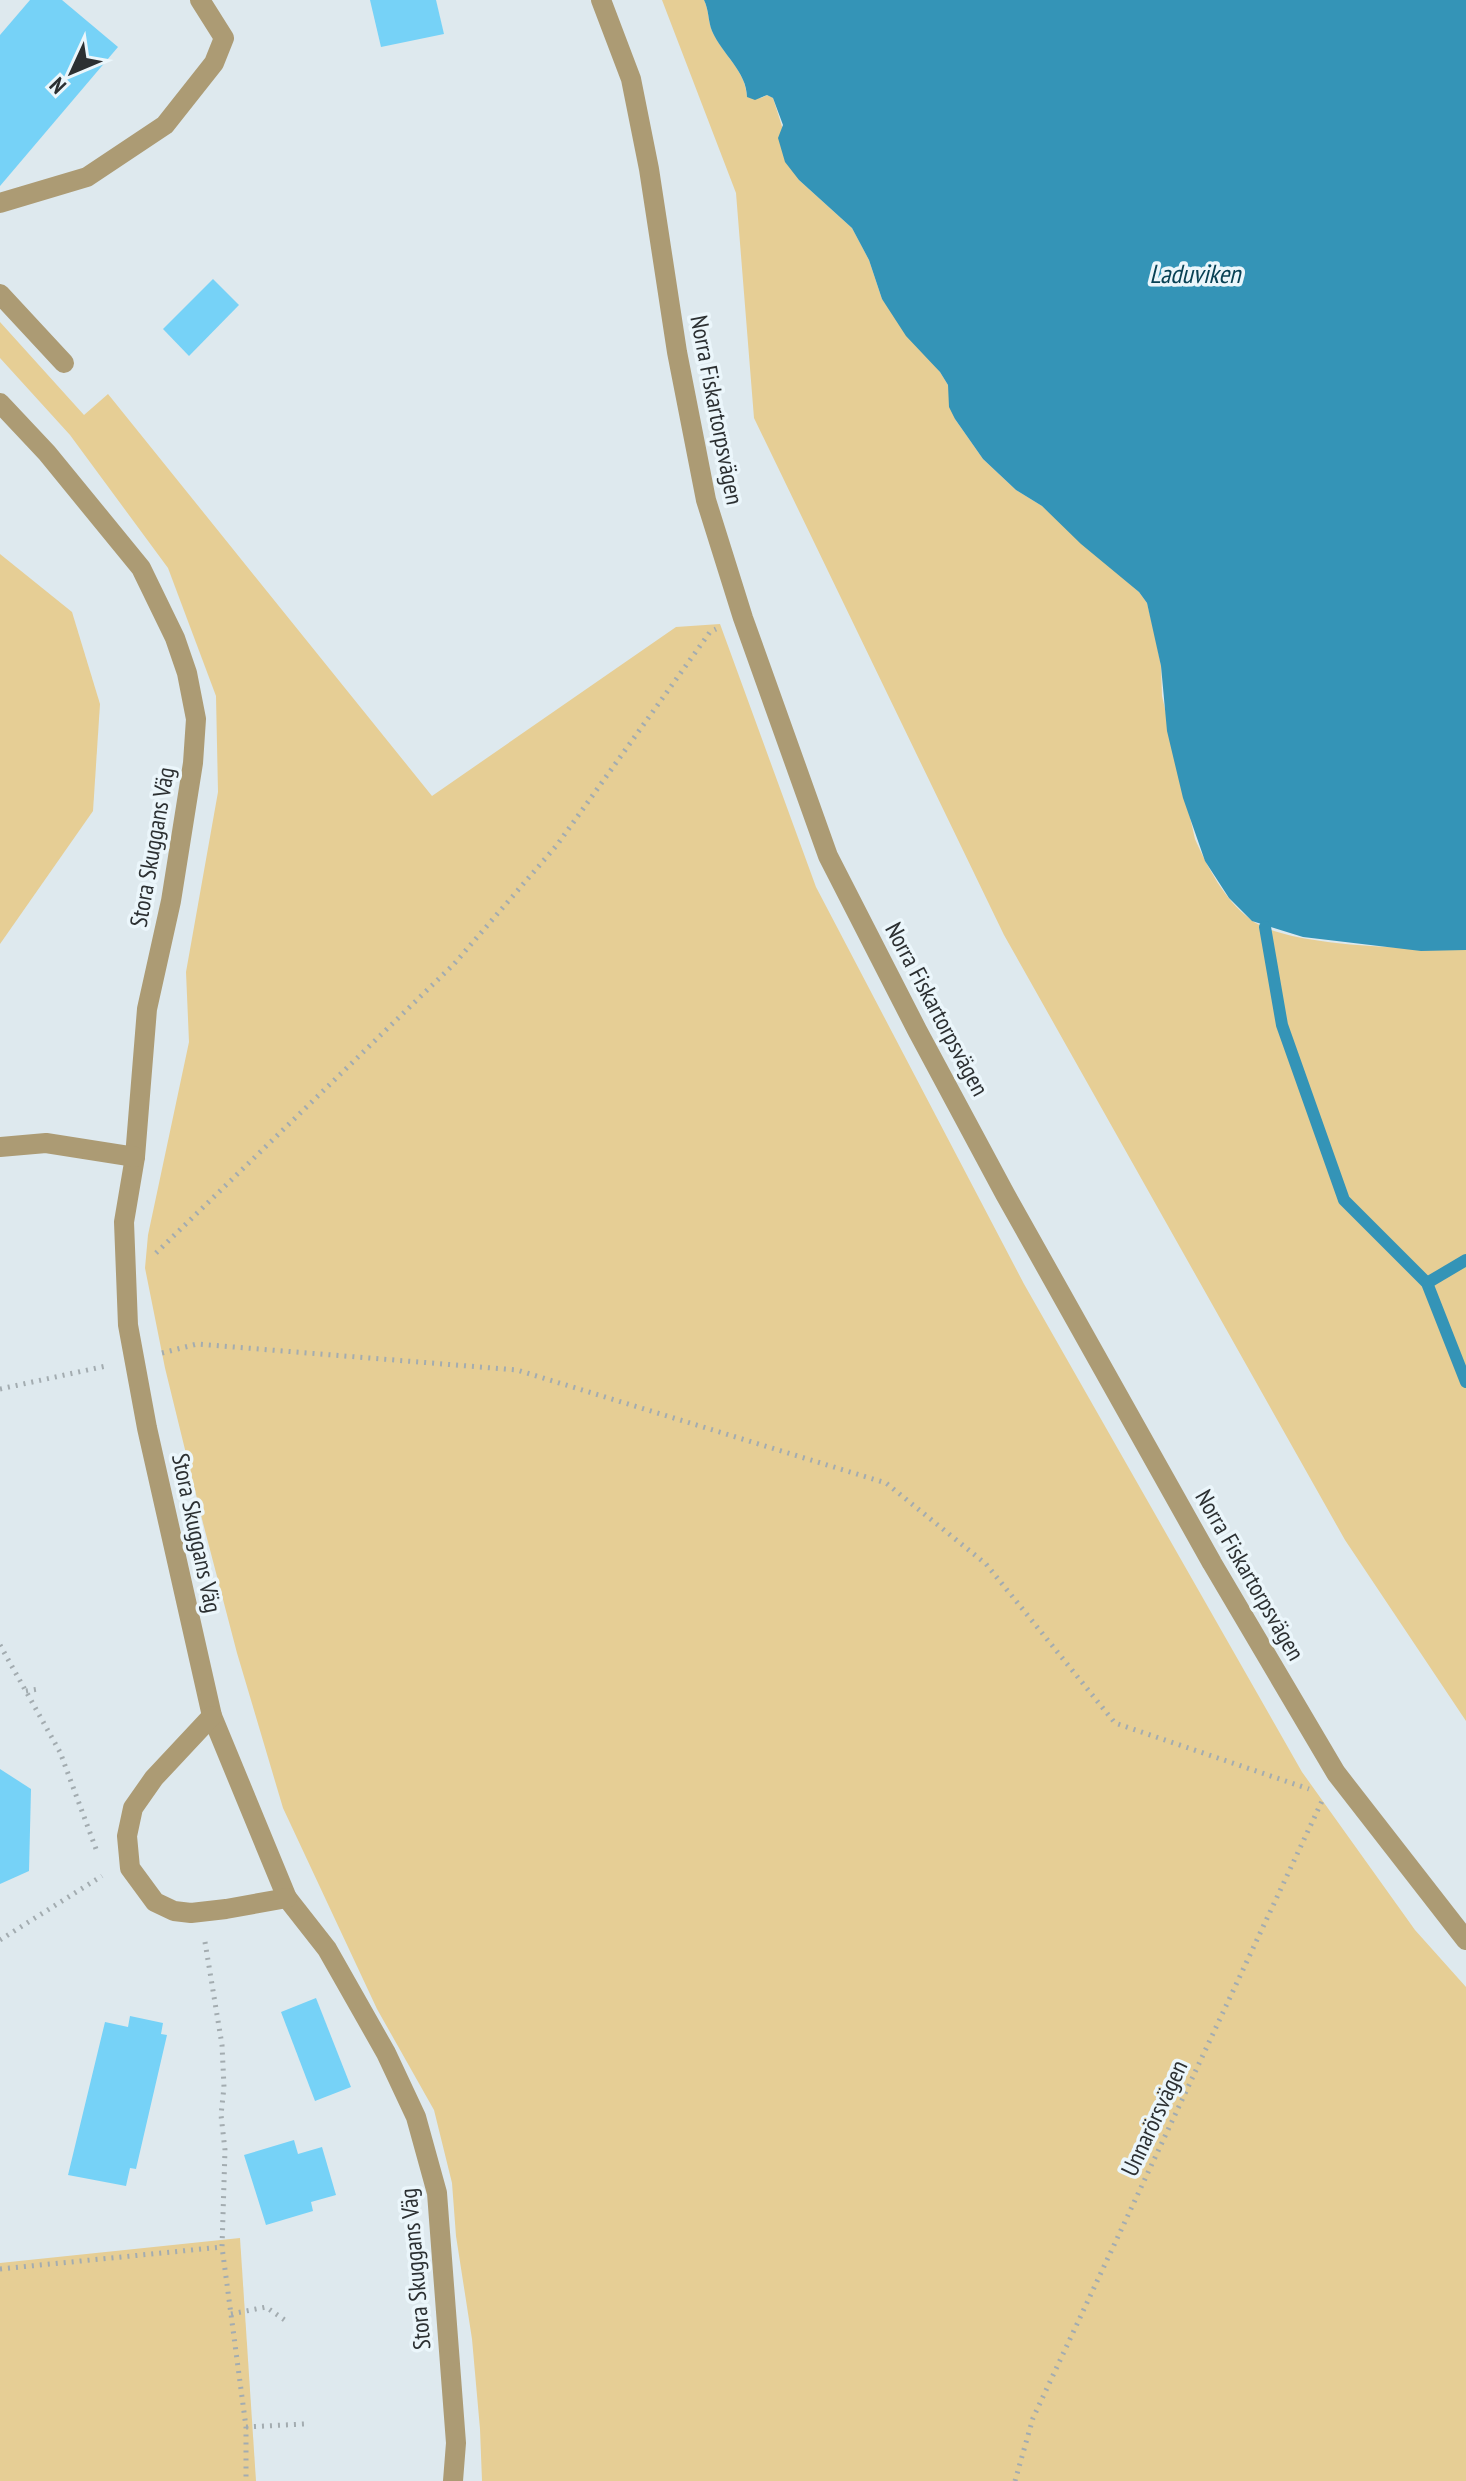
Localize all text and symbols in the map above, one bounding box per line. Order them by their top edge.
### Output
north arrow [32,32,112,112]
text: N [43,72,72,100]
water label: Laduviken [1149,257,1242,290]
street label: Norra Fiskartorpsvägen [683,313,751,507]
street label: Stora Skuggans Väg [123,765,181,929]
street label: Norra Fiskartorpsvägen [878,917,996,1101]
street label: Stora Skuggans Väg [165,1451,229,1615]
street label: Norra Fiskartorpsvägen [1189,1484,1311,1666]
street label: Unnarörsvägen [1114,2055,1194,2181]
street label: Stora Skuggans Väg [392,2187,438,2351]

